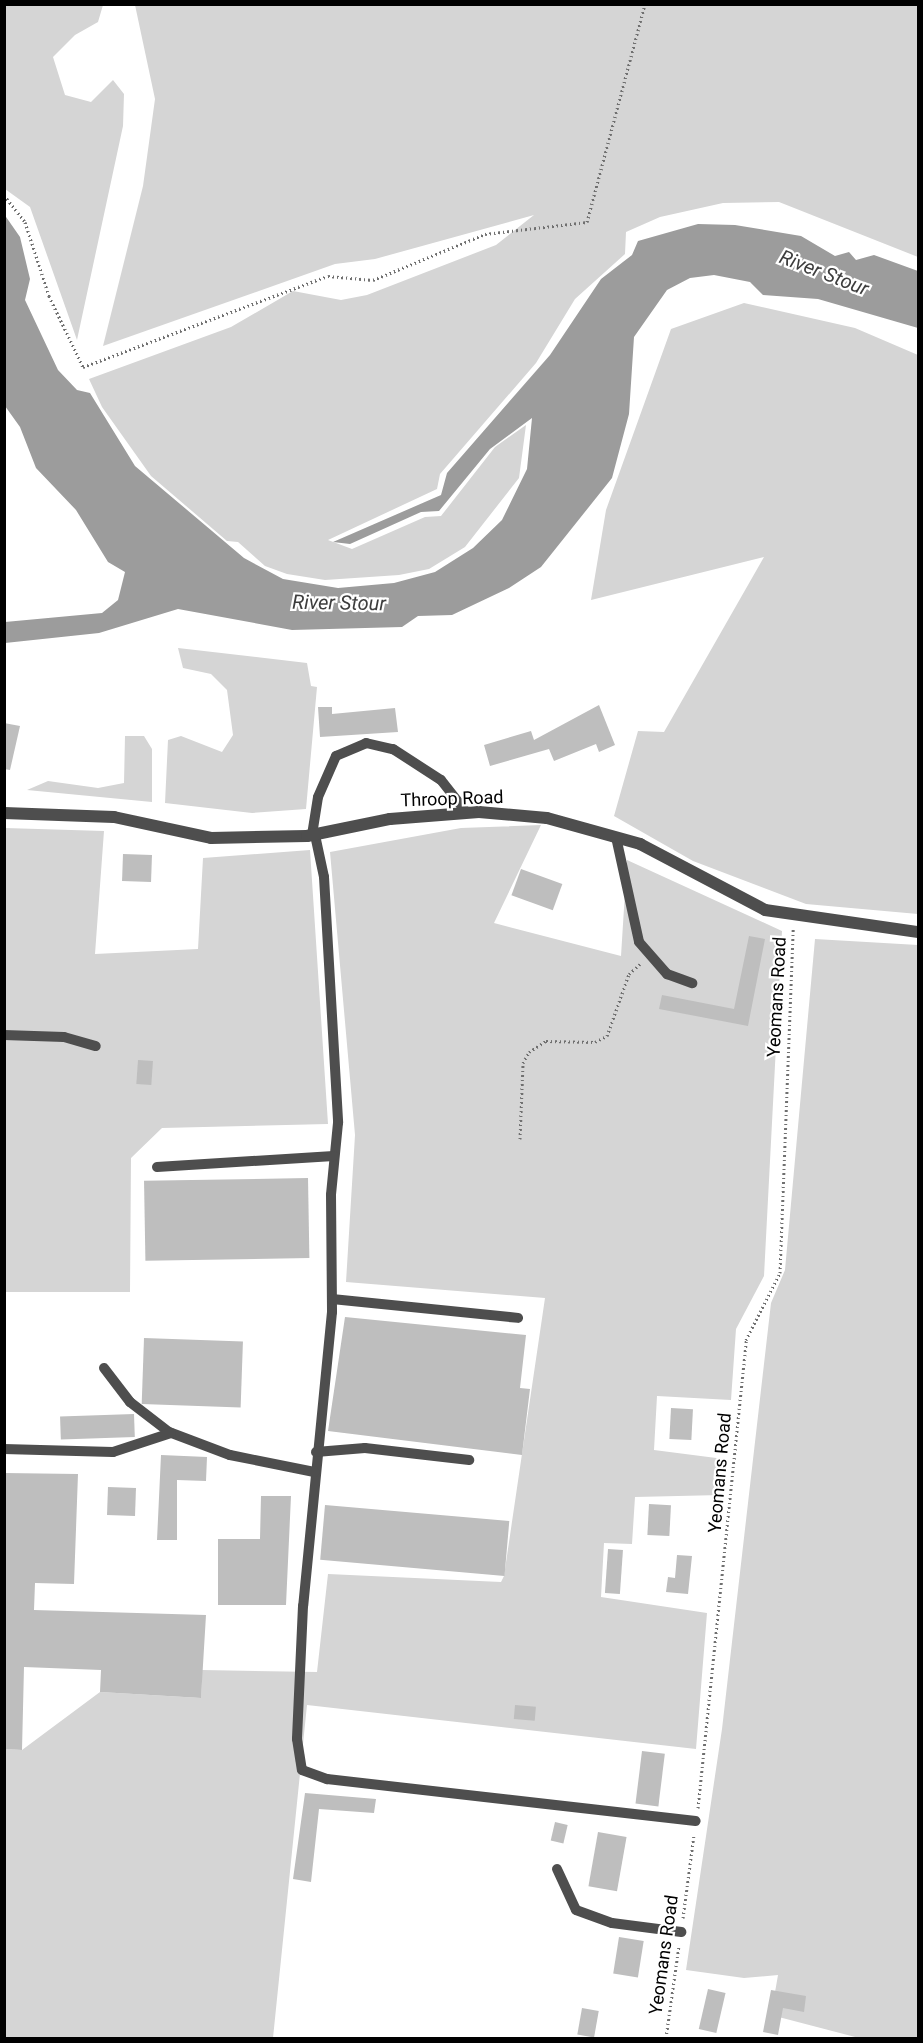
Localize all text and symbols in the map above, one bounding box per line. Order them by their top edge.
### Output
water label: River Stour [776,245,872,301]
water label: River Stour [292,590,386,616]
street label: Throop Road [400,786,504,812]
street label: Yeomans Road [763,936,791,1058]
street label: Yeomans Road [704,1412,736,1534]
street label: Yeomans Road [645,1894,683,2016]

